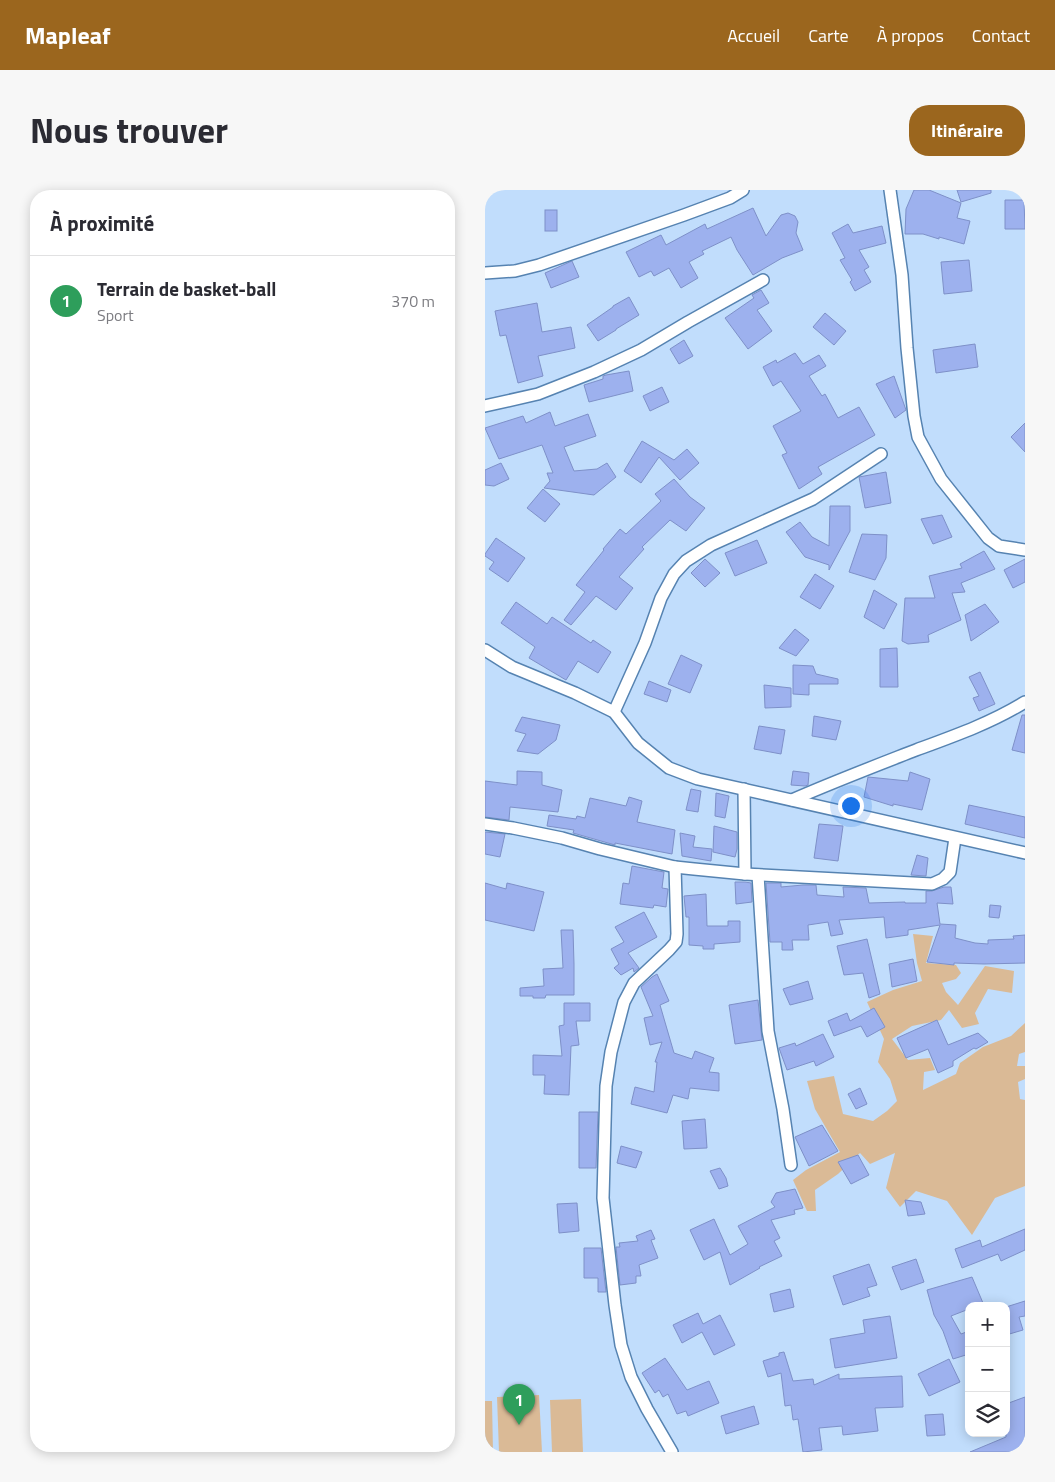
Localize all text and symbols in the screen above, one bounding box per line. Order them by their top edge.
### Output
text: Mapleaf [25,17,110,53]
text: Accueil [727,22,780,49]
text: Carte [808,22,849,49]
text: À propos [877,22,944,49]
text: Contact [972,22,1030,49]
text: Nous trouver [30,103,228,157]
button: Itinéraire [909,105,1025,156]
text: À proximité [50,207,154,239]
text: Terrain de basket-ball [97,274,276,303]
text: 1 [62,289,70,313]
text: 370 m [391,289,435,313]
text: Sport [97,303,134,327]
your location [838,793,864,819]
map controls [965,1302,1010,1437]
button: + [965,1302,1010,1347]
button: − [965,1347,1010,1392]
pin: 1 [503,1384,535,1425]
button: layers [965,1392,1010,1437]

